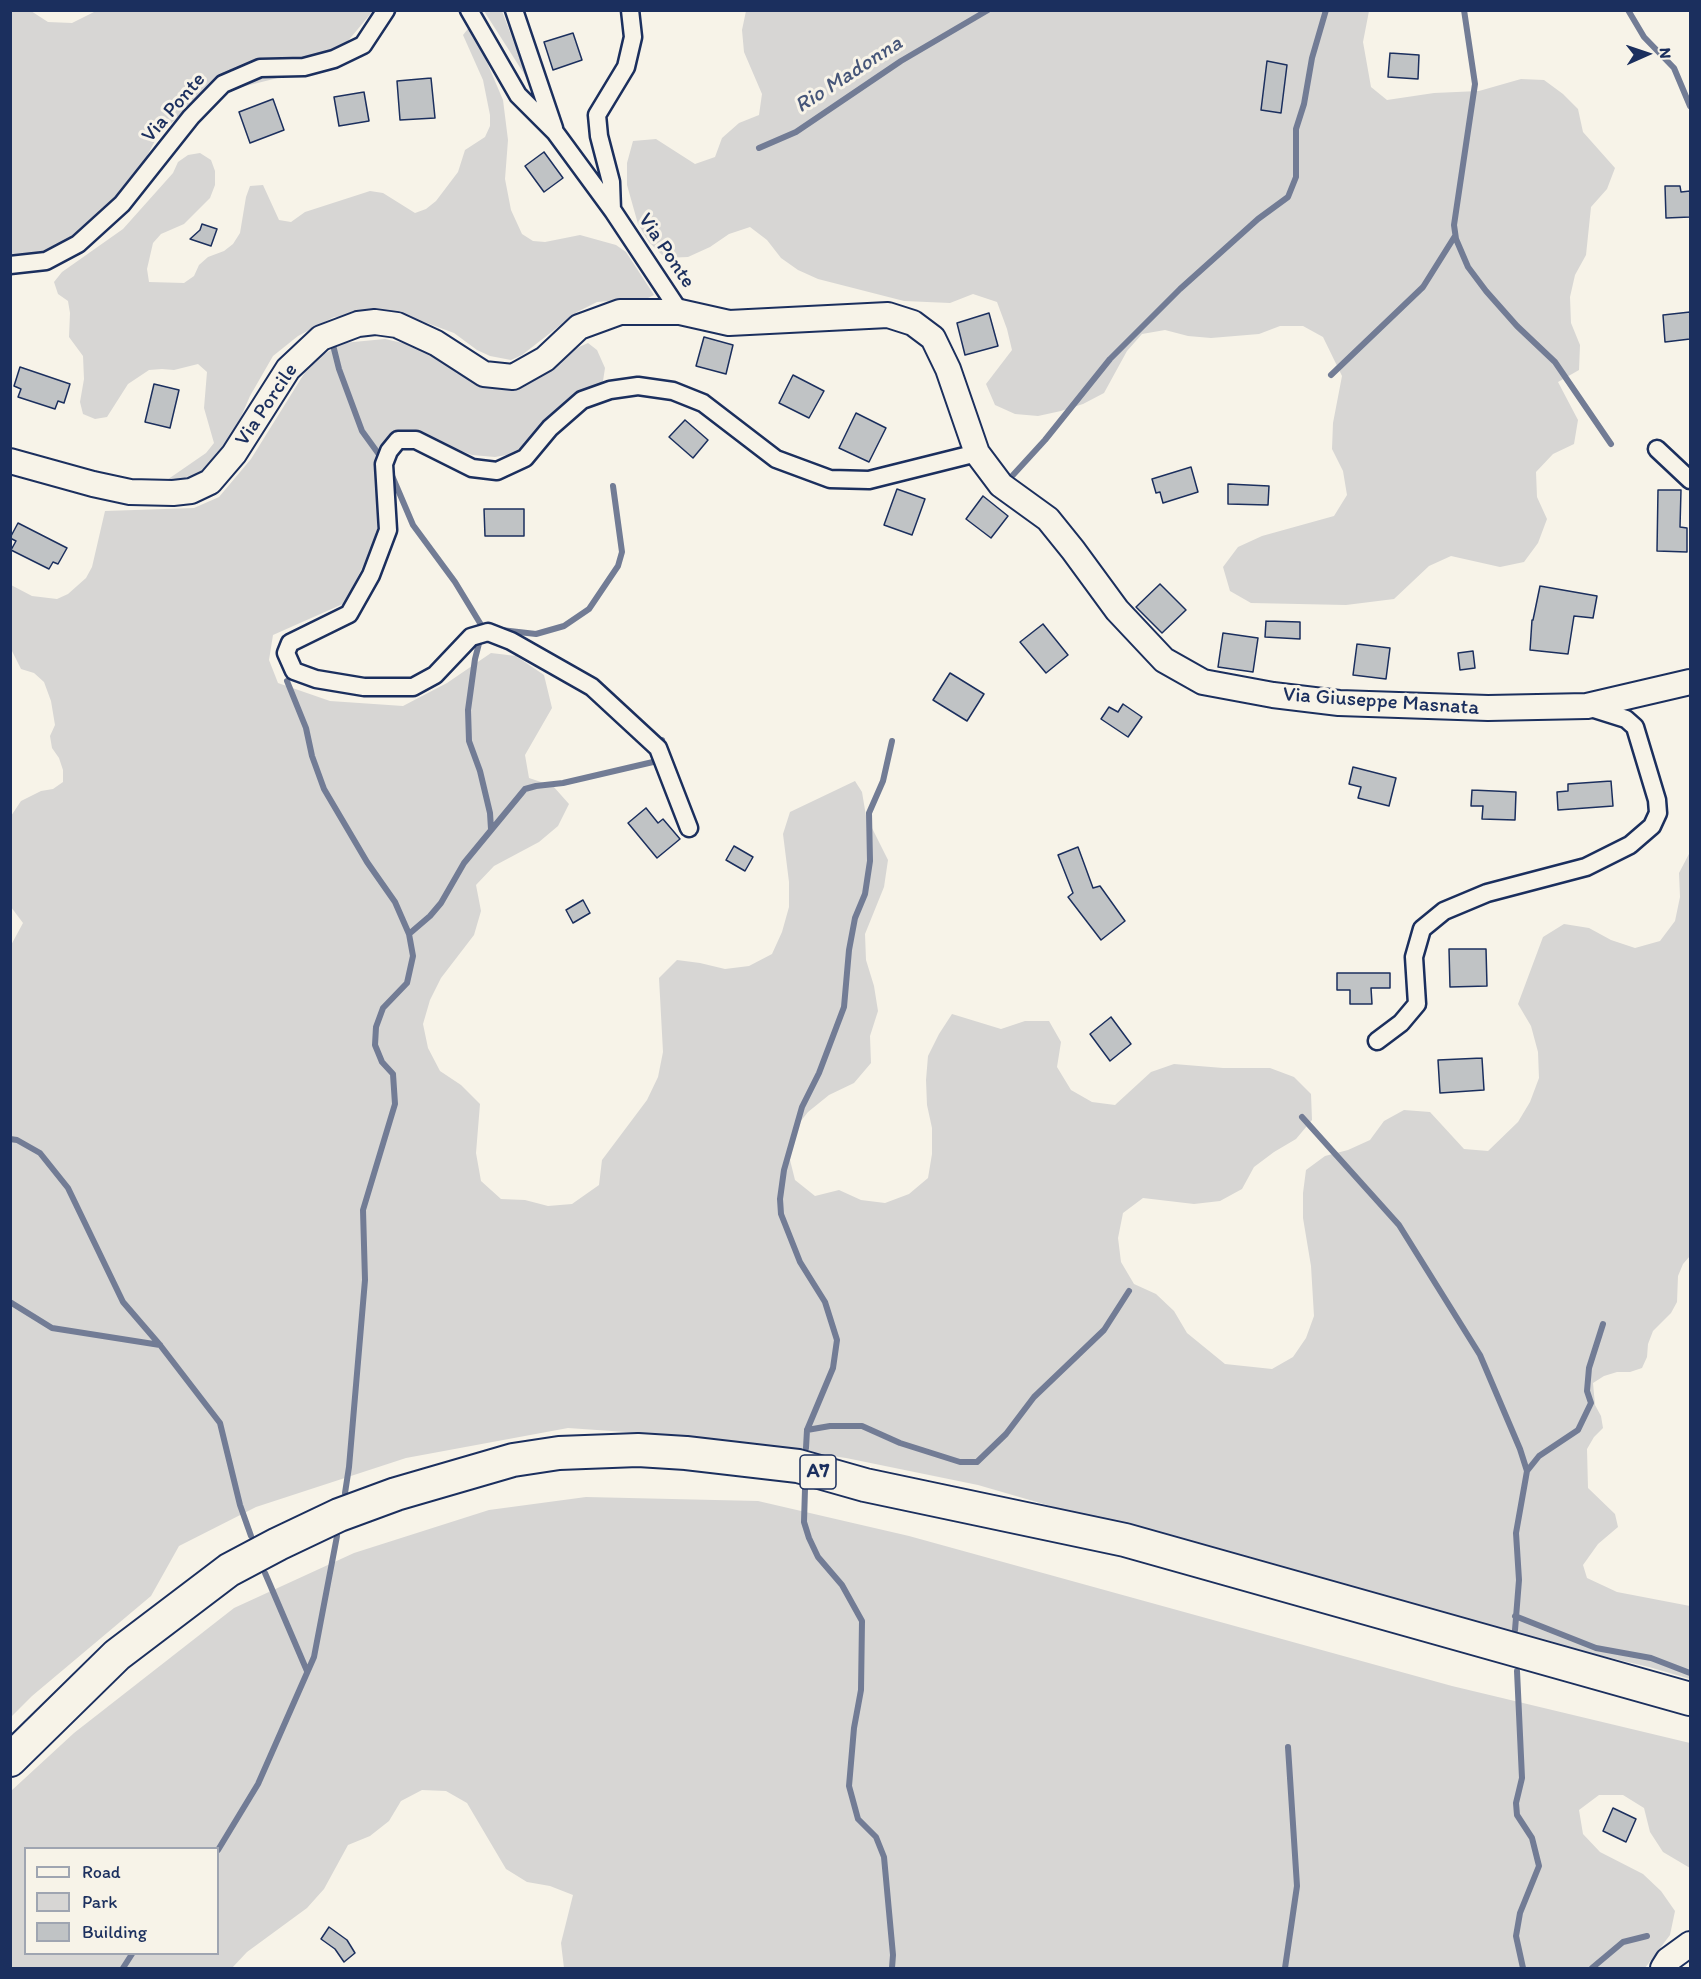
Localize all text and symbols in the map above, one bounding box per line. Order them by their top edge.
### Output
north arrow [1617,24,1677,84]
water label: Rio Madonna [790,31,908,119]
text: N [1656,47,1675,59]
street label: Via Ponte [137,68,211,148]
street label: Via Ponte [632,209,700,293]
street label: Via Porcile [230,359,304,451]
street label: Via Giuseppe Masnata [1282,683,1480,721]
road number: A7 [800,1455,836,1489]
legend [24,1847,219,1955]
text: Road [82,1861,121,1883]
text: Park [82,1891,117,1913]
text: Building [82,1921,147,1943]

